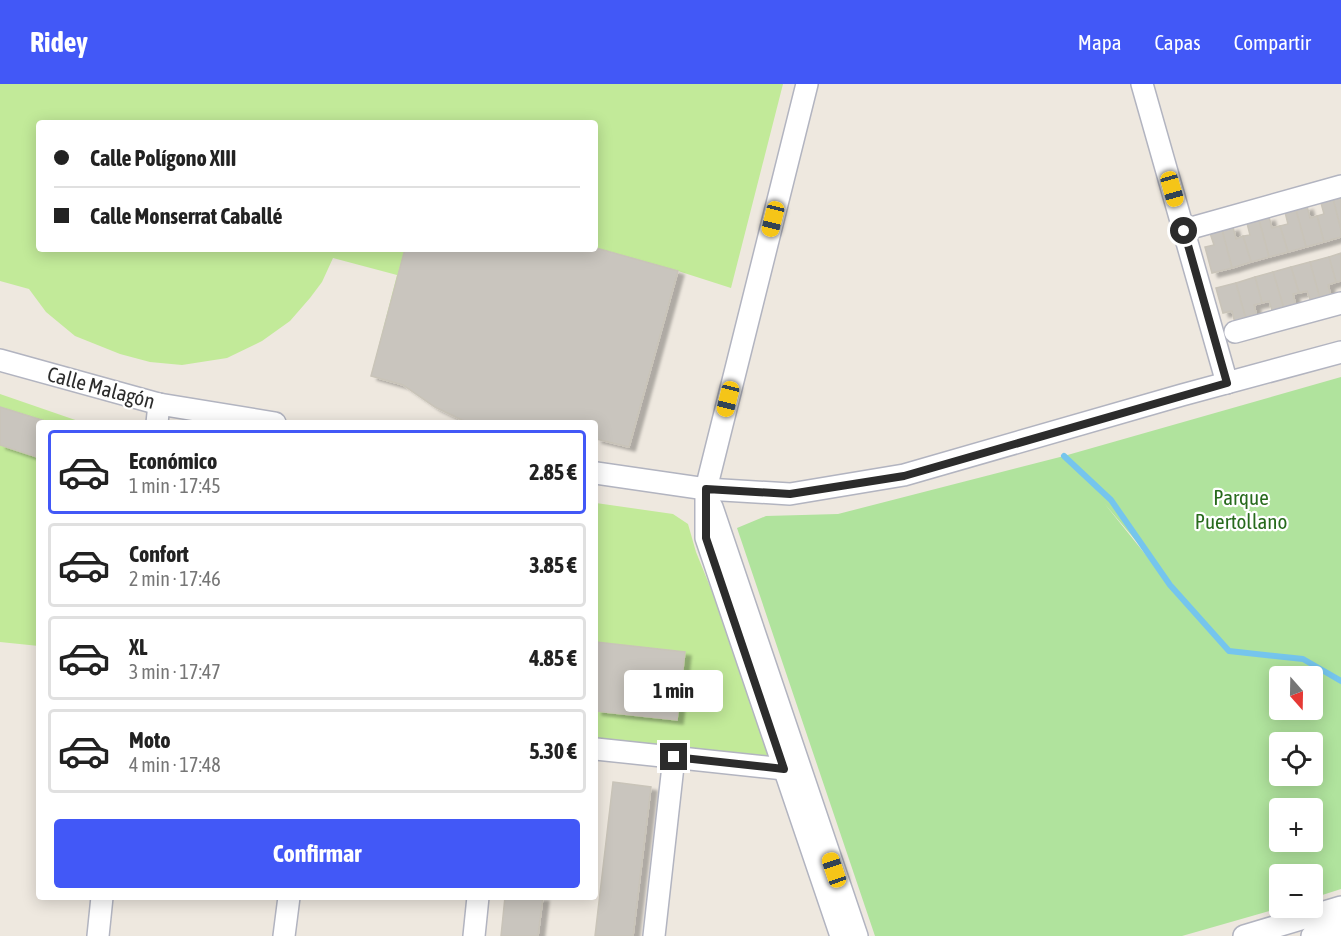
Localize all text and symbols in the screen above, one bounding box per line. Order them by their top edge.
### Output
text: Ridey [30,26,88,58]
text: Mapa [1078,30,1121,54]
text: Capas [1154,30,1201,54]
text: Compartir [1234,30,1311,54]
text: Calle Polígono XIII [90,145,236,171]
car [1158,169,1186,209]
car [760,199,786,239]
text: Calle Monserrat Caballé [90,203,282,229]
route start [1170,217,1197,244]
street label: Calle Malagón [45,361,158,413]
car [715,379,741,419]
icon: car [57,445,111,499]
text: Económico [129,448,217,474]
text: 2.85 € [529,459,577,485]
text: 1 min · 17:45 [129,474,221,497]
park label: Parque Puertollano [1195,485,1287,533]
icon: car [57,538,111,592]
text: Confort [129,541,189,567]
text: 3.85 € [529,552,577,578]
text: 2 min · 17:46 [129,567,221,590]
icon: car [57,631,111,685]
text: XL [129,634,147,660]
text: 4.85 € [529,645,577,671]
text: 3 min · 17:47 [129,660,221,683]
north arrow [1269,666,1323,720]
map controls [1269,666,1323,918]
callout: 1 min [624,670,724,712]
text: 1 min [653,679,694,702]
icon: car [57,724,111,778]
text: Moto [129,727,171,753]
button: locate [1269,732,1323,786]
text: 5.30 € [529,738,577,764]
route end [660,743,687,770]
text: 4 min · 17:48 [129,753,221,776]
button: + [1269,798,1323,852]
button: Confirmar [54,819,580,888]
car [820,850,848,890]
button: − [1269,864,1323,918]

